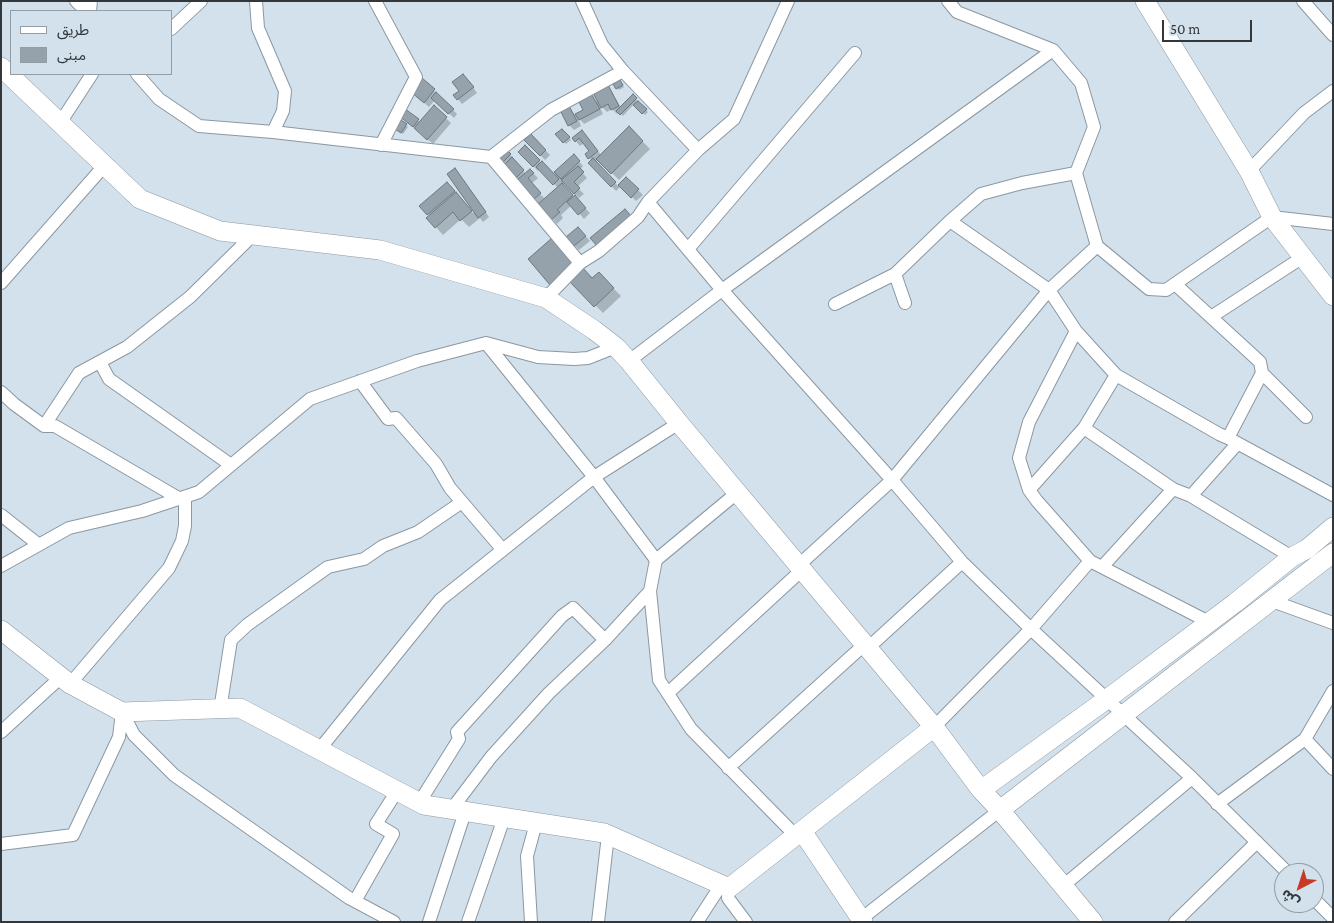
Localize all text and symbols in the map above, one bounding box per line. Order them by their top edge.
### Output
legend [10,10,172,75]
scale bar [1164,10,1254,42]
text: 50 m [1170,21,1200,37]
text: طريق [57,22,89,38]
text: مبنى [57,47,86,63]
north arrow [1274,863,1324,913]
text: ش [1278,886,1302,911]

